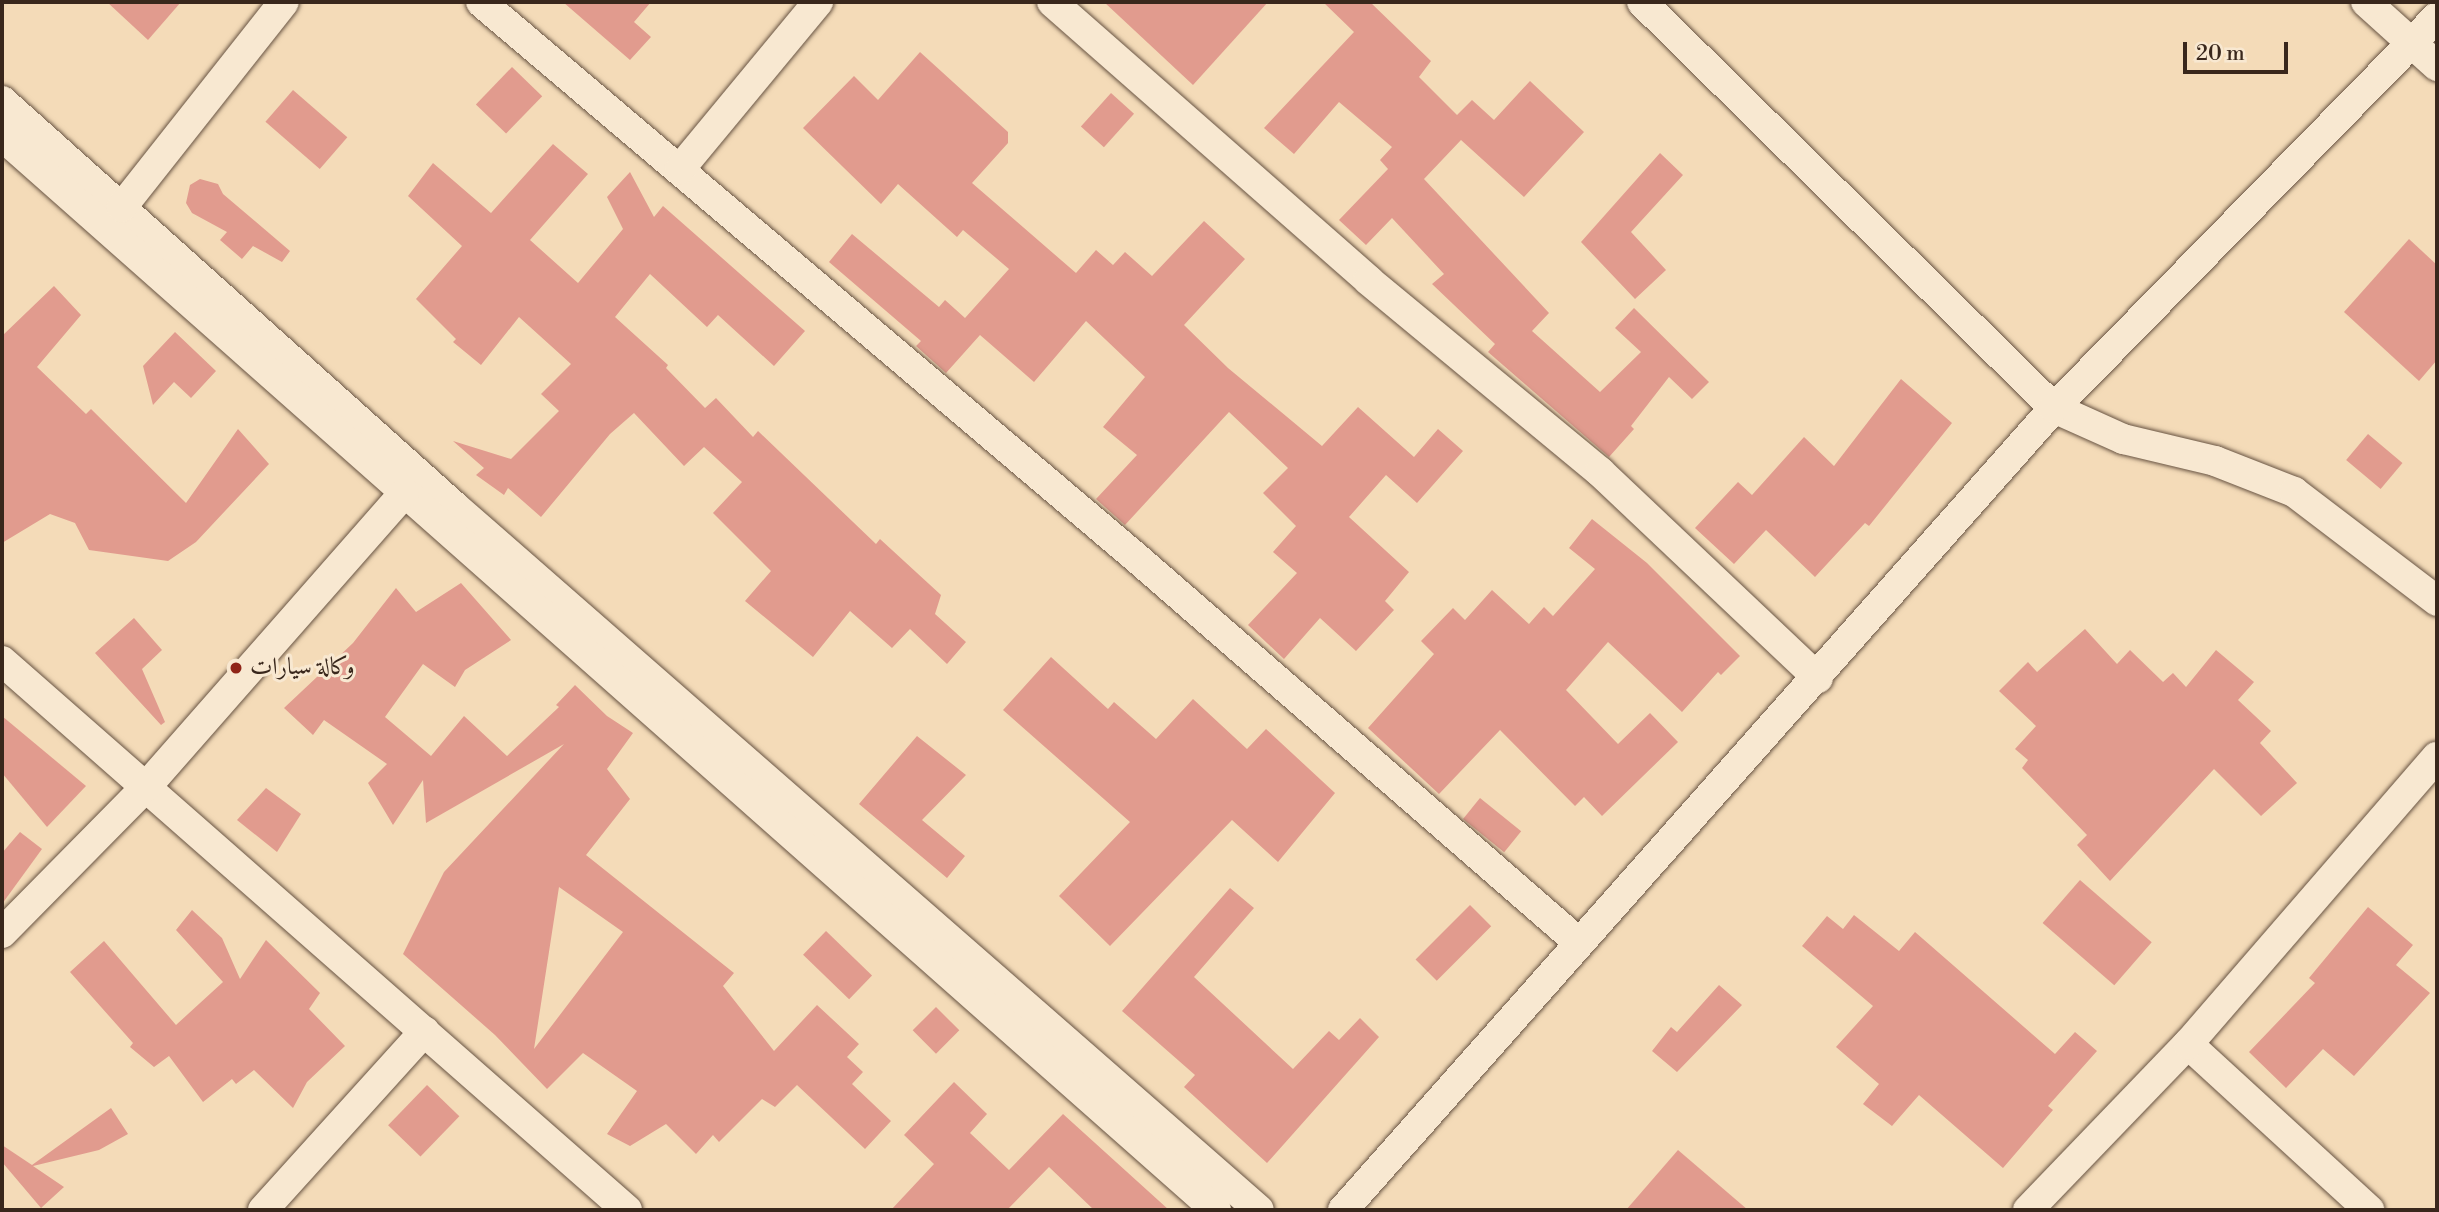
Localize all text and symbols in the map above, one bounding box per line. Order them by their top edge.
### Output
scale bar [2187,28,2292,72]
text: 20 m [2196,41,2245,67]
place label: وكالة سيارات [250,654,355,682]
marker: وكالة سيارات [228,660,244,676]

